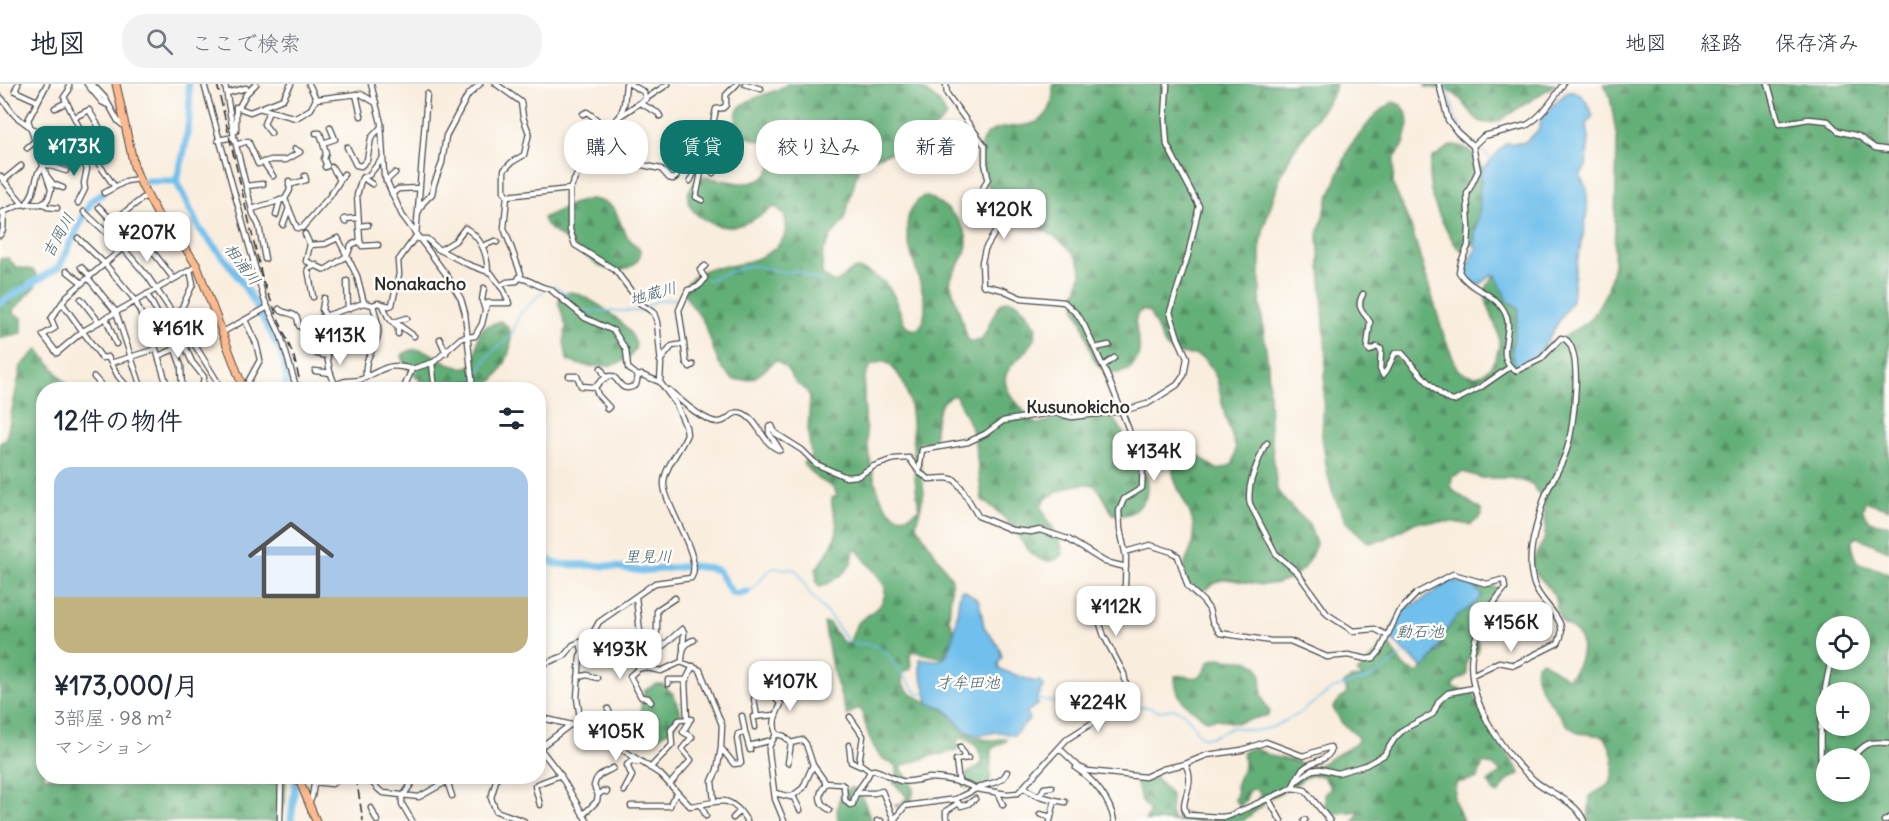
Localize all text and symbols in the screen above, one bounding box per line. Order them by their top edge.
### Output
search box [122,14,542,68]
text: 地図 [30,25,86,61]
icon: search [143,25,176,58]
text: ここで検索 [191,29,301,57]
text: 地図 [1625,29,1667,56]
text: 経路 [1700,29,1742,56]
text: 保存済み [1775,29,1859,56]
chip: 購入 [564,120,648,174]
chip: 賃貸 [660,120,744,174]
chip: 絞り込み [756,120,882,174]
chip: 新着 [894,120,978,174]
pin: ¥173K [32,126,116,177]
text: ¥173K [47,133,101,158]
pin: ¥120K [962,189,1046,240]
text: ¥120K [976,196,1032,221]
water label: 吉岡川 [38,209,78,261]
pin: ¥207K [105,212,189,263]
text: ¥207K [118,219,176,244]
water label: 相浦川 [221,239,265,289]
district label: Nonakacho [374,272,466,295]
water label: 地蔵川 [627,277,679,309]
pin: ¥161K [136,308,220,359]
text: ¥161K [152,315,204,340]
pin: ¥113K [298,315,382,366]
text: ¥113K [314,322,366,347]
district label: Kusunokicho [1026,395,1130,418]
icon: filters [495,402,528,435]
text: 12件の物件 [54,404,183,437]
pin: ¥134K [1112,431,1196,482]
text: ¥134K [1127,438,1181,463]
icon: home [237,506,345,614]
water label: 里見川 [624,546,672,566]
pin: ¥112K [1074,586,1158,637]
text: ¥112K [1091,593,1141,618]
pin: ¥156K [1469,602,1553,653]
text: ¥156K [1483,609,1539,634]
map controls [1816,616,1870,802]
button: locate [1816,616,1870,670]
water label: 動石池 [1396,621,1445,641]
pin: ¥193K [578,629,662,680]
text: ¥193K [593,636,647,661]
pin: ¥107K [748,661,832,712]
text: ¥107K [763,668,817,693]
text: ¥173,000/月 [54,669,199,702]
water label: 才牟田池 [936,672,1001,692]
pin: ¥224K [1056,682,1140,733]
button: + [1816,682,1870,736]
text: ¥224K [1069,689,1127,714]
text: 3部屋 · 98 m² [54,705,172,730]
pin: ¥105K [574,711,658,762]
text: ¥105K [588,718,644,743]
text: マンション [54,734,153,759]
button: − [1816,748,1870,802]

